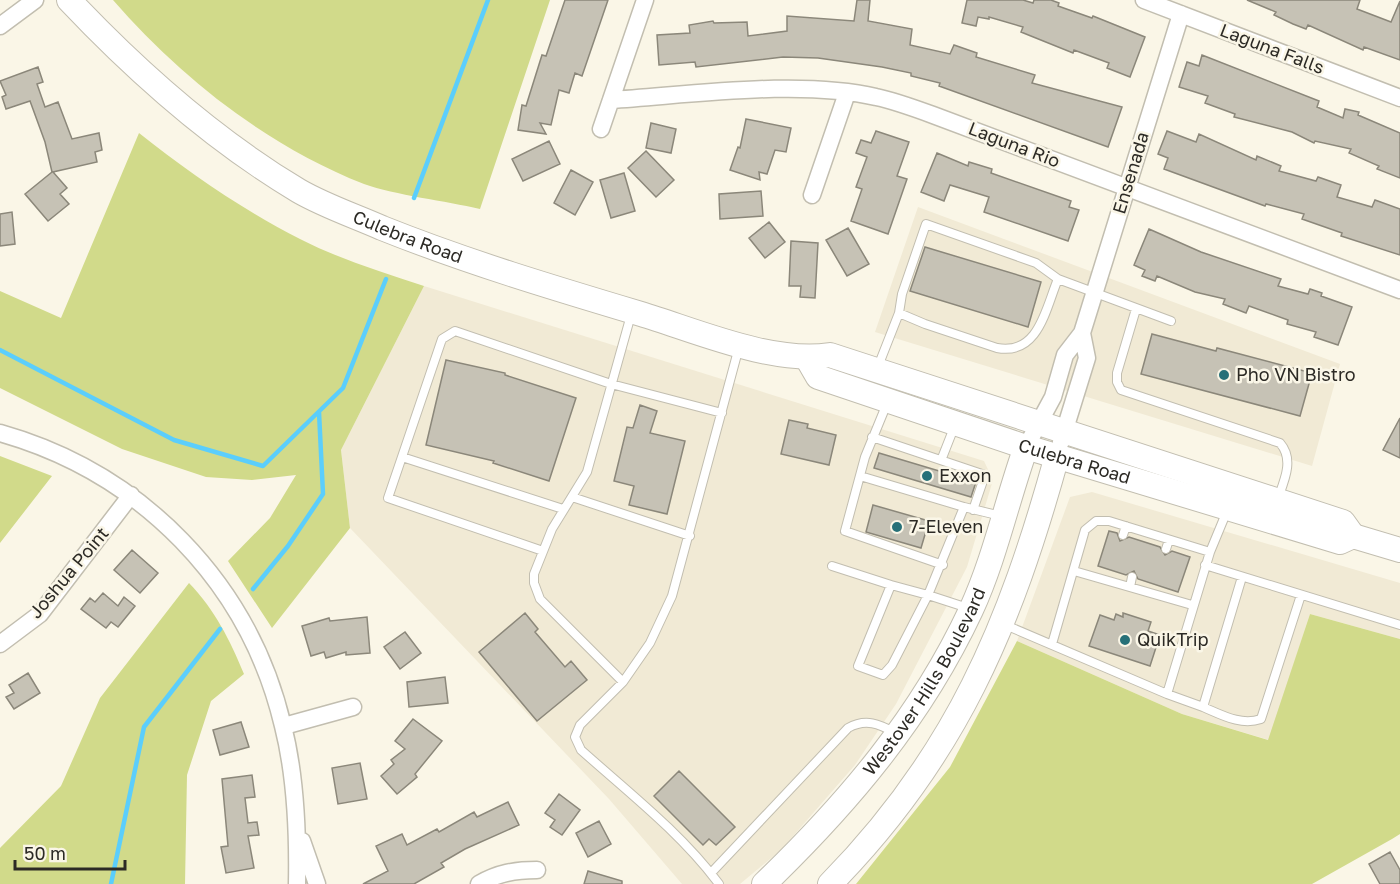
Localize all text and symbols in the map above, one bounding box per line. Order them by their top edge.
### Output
street label: Laguna Falls [1217,18,1328,78]
street label: Laguna Rio [966,117,1063,172]
street label: Ensenada [1107,129,1153,216]
street label: Culebra Road [350,205,466,267]
place label: Pho VN Bistro [1236,363,1356,385]
marker: Pho VN Bistro [1217,368,1231,382]
street label: Culebra Road [1016,433,1133,488]
place label: Exxon [939,464,991,486]
marker: Exxon [920,469,934,483]
place label: 7-Eleven [909,515,983,537]
marker: 7-Eleven [890,520,904,534]
street label: Joshua Point [24,522,113,622]
street label: Westover Hills Boulevard [858,584,989,779]
place label: QuikTrip [1137,628,1209,650]
marker: QuikTrip [1118,633,1132,647]
scale bar [15,833,124,871]
text: 50 m [24,842,66,864]

